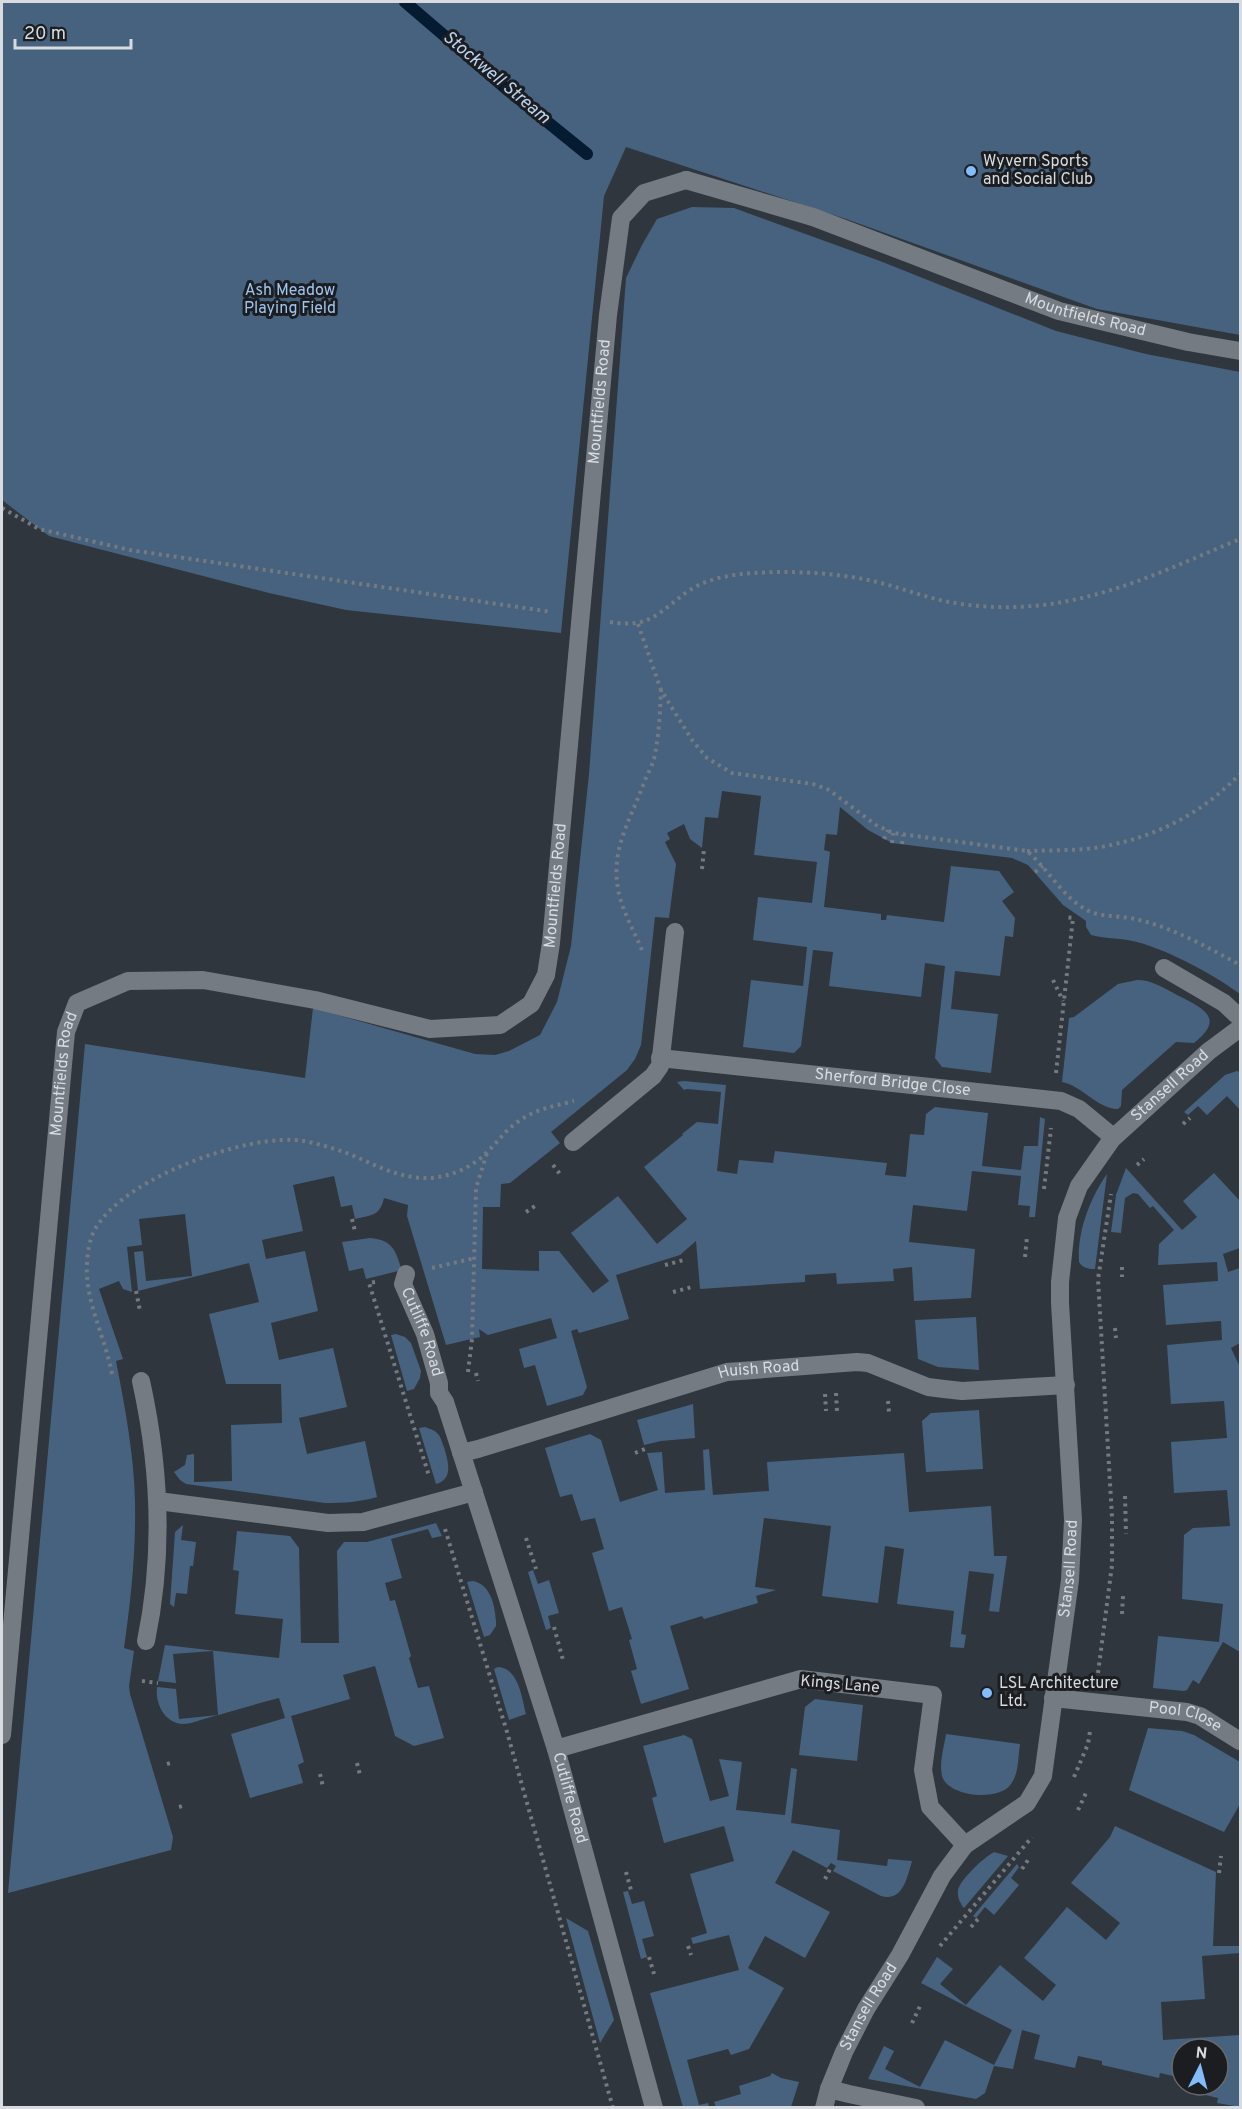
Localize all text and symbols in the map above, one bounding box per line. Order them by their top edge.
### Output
scale bar [15,12,130,50]
text: 20 m [24,23,66,46]
water label: Stockwell Stream [437,26,555,130]
place label: Wyvern Sports and Social Club [983,152,1093,190]
marker: Wyvern Sports and Social Club [964,164,978,178]
park label: Ash Meadow Playing Field [244,281,336,319]
street label: Mountfields Road [1022,289,1148,342]
street label: Mountfields Road [585,338,616,465]
street label: Mountfields Road [541,822,572,949]
street label: Mountfields Road [47,1009,83,1137]
street label: Stansell Road [1127,1046,1213,1127]
street label: Sherford Bridge Close [814,1065,972,1101]
street label: Cutliffe Road [396,1284,447,1379]
street label: Huish Road [716,1356,800,1384]
street label: Stansell Road [1055,1519,1083,1619]
street label: Kings Lane [799,1672,881,1698]
place label: LSL Architecture Ltd. [999,1674,1119,1712]
marker: LSL Architecture Ltd. [980,1686,994,1700]
street label: Pool Close [1148,1698,1225,1737]
street label: Cutliffe Road [547,1750,591,1846]
street label: Stansell Road [836,1959,902,2054]
north arrow [1170,2037,1230,2097]
text: N [1195,2044,1208,2065]

